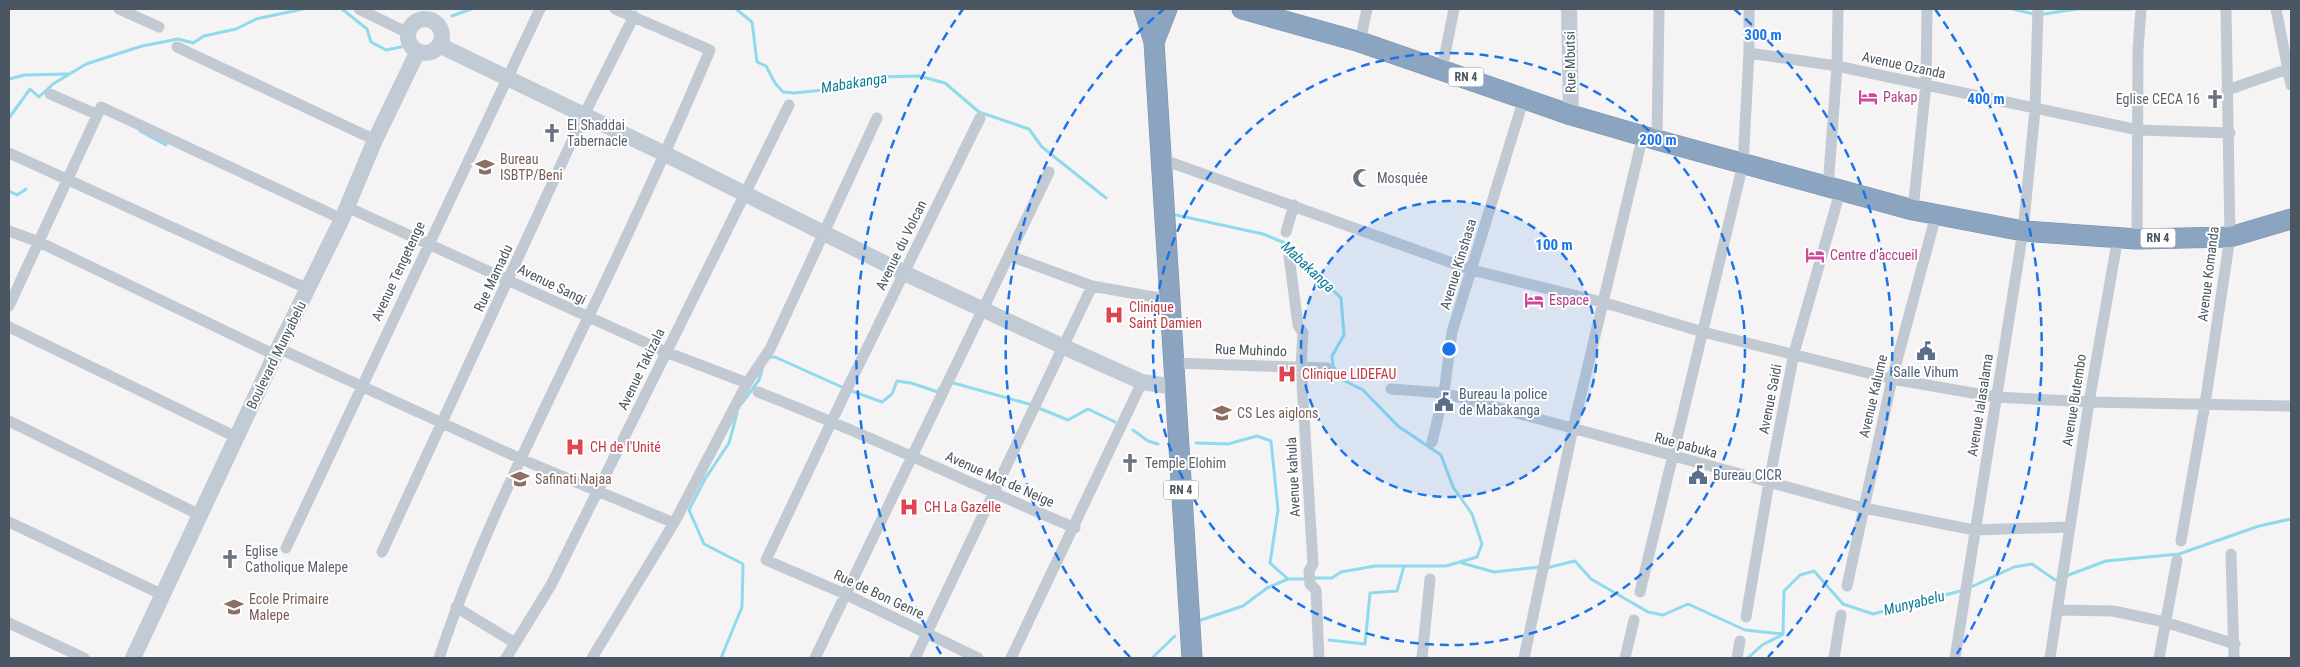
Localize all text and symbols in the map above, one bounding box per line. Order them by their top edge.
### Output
text: 300 m [1744,26,1782,44]
street label: Rue Mbutsi [1561,31,1579,93]
street label: Avenue Ozanda [1861,48,1947,82]
road number: RN 4 [1448,68,1484,86]
water label: Mabakanga [820,69,888,97]
hotel icon: Pakap [1857,86,1879,108]
church icon: Eglise CECA 16 [2204,88,2226,110]
place label: Pakap [1883,89,1917,105]
text: 400 m [1967,90,2005,108]
place label: Eglise CECA 16 [2116,91,2200,107]
place label: El Shaddai Tabernacle [567,117,628,149]
church icon: El Shaddai Tabernacle [541,122,563,144]
text: 200 m [1639,131,1677,149]
place label: Bureau ISBTP/Beni [500,151,563,183]
school or university icon: Bureau ISBTP/Beni [474,156,496,178]
mosque icon: Mosquée [1351,167,1373,189]
place label: Mosquée [1377,170,1428,186]
street label: Avenue du Volcan [872,197,930,293]
street label: Avenue Kinshasa [1437,217,1479,311]
street label: Avenue Tengetenge [368,218,428,323]
street label: Avenue Komanda [2194,226,2222,322]
road number: RN 4 [2140,228,2176,248]
text: 100 m [1535,236,1573,254]
water label: Mabakanga [1277,238,1339,296]
street label: Rue Mamadu [470,242,516,314]
hotel icon: Centre d'accueil [1804,244,1826,266]
place label: Centre d'accueil [1830,247,1918,263]
street label: Avenue Sangi [515,261,589,307]
hotel icon: Espace [1523,289,1545,311]
place label: Espace [1549,292,1589,308]
street label: Boulevard Munyabelu [243,298,309,412]
place label: Clinique Saint Damien [1129,299,1202,331]
hospital icon: Clinique Saint Damien [1103,304,1125,326]
street label: Avenue Takizala [614,326,668,412]
centre of rings [1440,340,1458,358]
public building icon: Salle Vihum [1915,340,1937,362]
street label: Rue Muhindo [1215,341,1287,359]
street label: Avenue Kalume [1856,352,1890,439]
street label: Avenue lalasalama [1964,353,1996,457]
street label: Avenue Butembo [2059,353,2089,447]
hospital icon: Clinique LIDEFAU [1276,363,1298,385]
street label: Avenue Saidi [1755,363,1785,435]
place label: Salle Vihum [1893,364,1959,380]
place label: Clinique LIDEFAU [1302,366,1397,382]
place label: Bureau la police de Mabakanga [1459,386,1548,418]
public building icon: Bureau la police de Mabakanga [1433,391,1455,413]
school or university icon: CS Les aiglons [1211,402,1233,424]
place label: CS Les aiglons [1237,405,1318,421]
street label: Rue pabuka [1653,429,1719,461]
hospital icon: CH de l'Unité [564,436,586,458]
street label: Avenue kahula [1283,437,1303,517]
place label: CH de l'Unité [590,439,661,455]
street label: Avenue Mot de Neige [943,448,1057,510]
church icon: Temple Elohim [1119,452,1141,474]
place label: Temple Elohim [1145,455,1226,471]
public building icon: Bureau CICR [1687,464,1709,486]
place label: Bureau CICR [1713,467,1782,483]
school or university icon: Safinati Najaa [509,468,531,490]
place label: Safinati Najaa [535,471,612,487]
road number: RN 4 [1164,480,1198,500]
hospital icon: CH La Gazelle [898,496,920,518]
place label: CH La Gazelle [924,499,1001,515]
place label: Eglise Catholique Malepe [245,543,349,575]
church icon: Eglise Catholique Malepe [219,548,241,570]
street label: Rue de Bon Genre [831,566,927,622]
water label: Munyabelu [1882,587,1946,619]
place label: Ecole Primaire Malepe [249,591,329,623]
school or university icon: Ecole Primaire Malepe [223,596,245,618]

